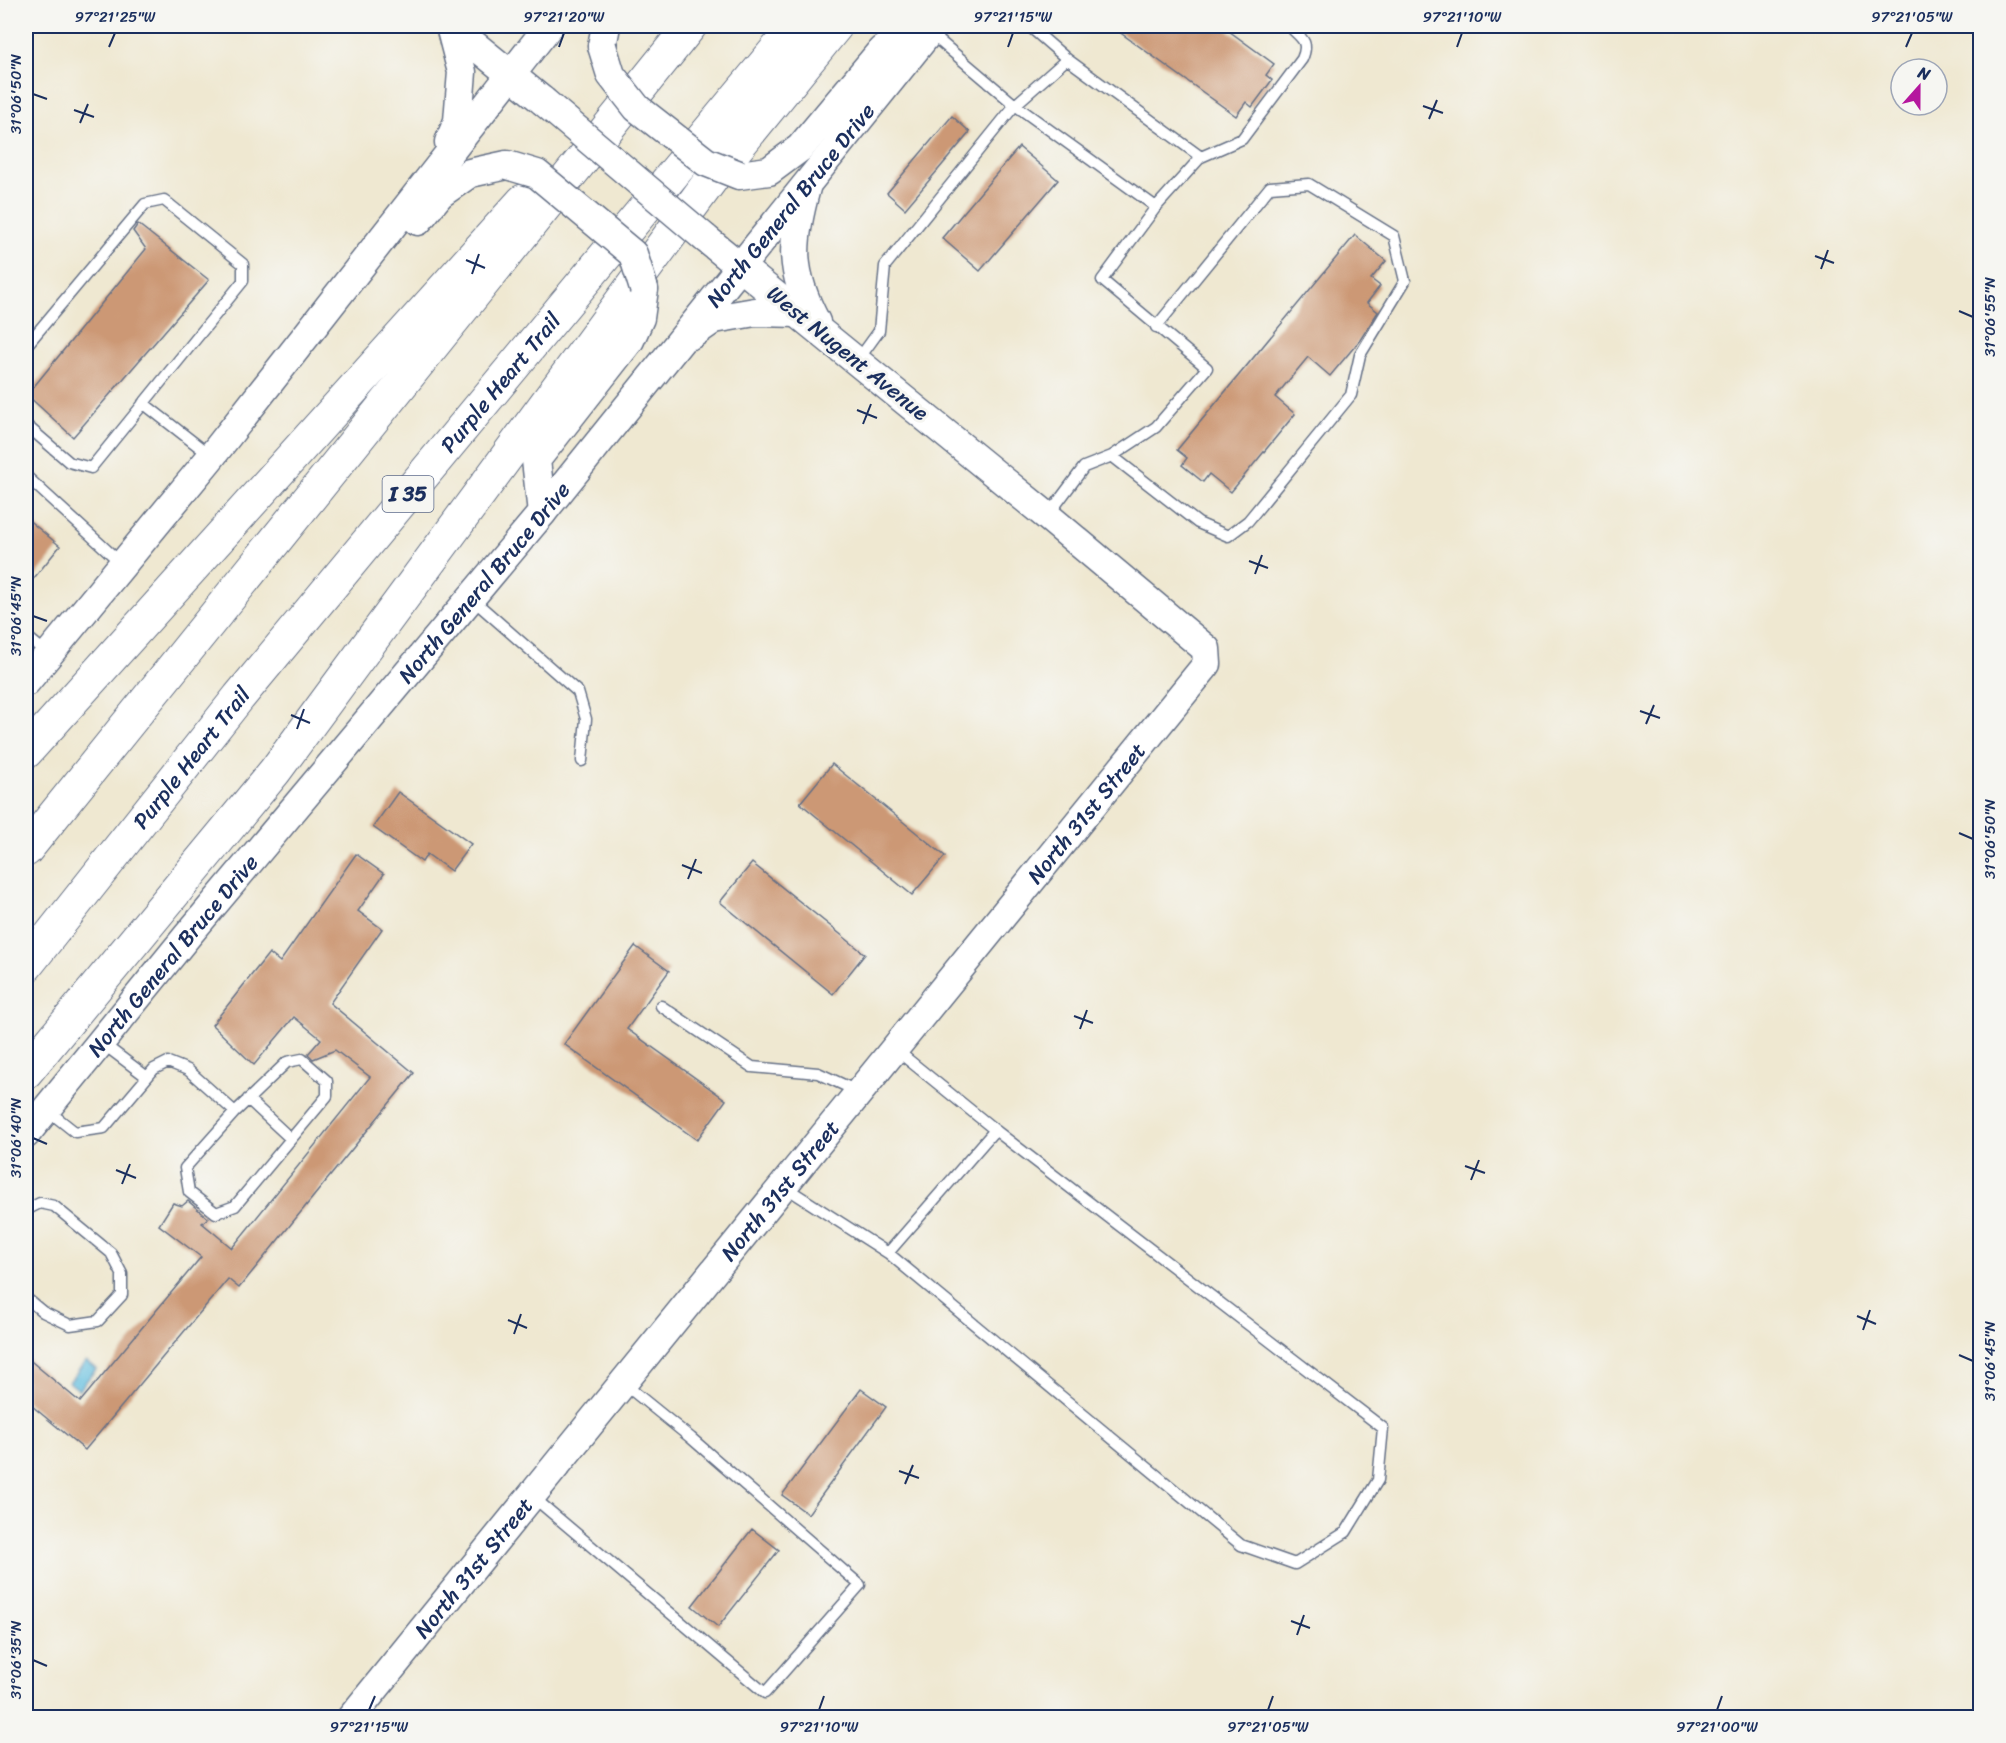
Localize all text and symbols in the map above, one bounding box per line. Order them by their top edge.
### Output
text: 97°21'25"W [75,4,156,30]
text: 97°21'20"W [524,4,605,30]
text: 97°21'15"W [974,4,1053,30]
text: 97°21'10"W [1423,4,1502,30]
text: 97°21'05"W [1871,4,1953,30]
text: 31°06'50"N [3,53,29,134]
north arrow [1889,57,1949,117]
text: N [1913,58,1935,89]
street label: North General Bruce Drive [695,94,885,316]
street label: West Nugent Avenue [758,275,938,431]
text: 31°06'55"N [1977,277,2003,357]
street label: Purple Heart Trail [430,303,571,462]
street label: North General Bruce Drive [387,472,580,692]
road number: I 35 [382,476,434,512]
text: 31°06'45"N [3,575,29,656]
street label: Purple Heart Trail [122,677,261,838]
street label: North 31st Street [1016,733,1156,892]
text: 31°06'50"N [1977,798,2003,879]
street label: North General Bruce Drive [77,845,268,1066]
text: 31°06'40"N [3,1097,29,1178]
street label: North 31st Street [710,1110,850,1270]
text: 31°06'45"N [1977,1320,2003,1401]
street label: North 31st Street [404,1488,543,1647]
text: 31°06'35"N [3,1620,29,1699]
text: 97°21'15"W [330,1714,409,1740]
text: 97°21'10"W [780,1714,859,1740]
text: 97°21'05"W [1227,1714,1309,1740]
text: 97°21'00"W [1676,1714,1758,1740]

